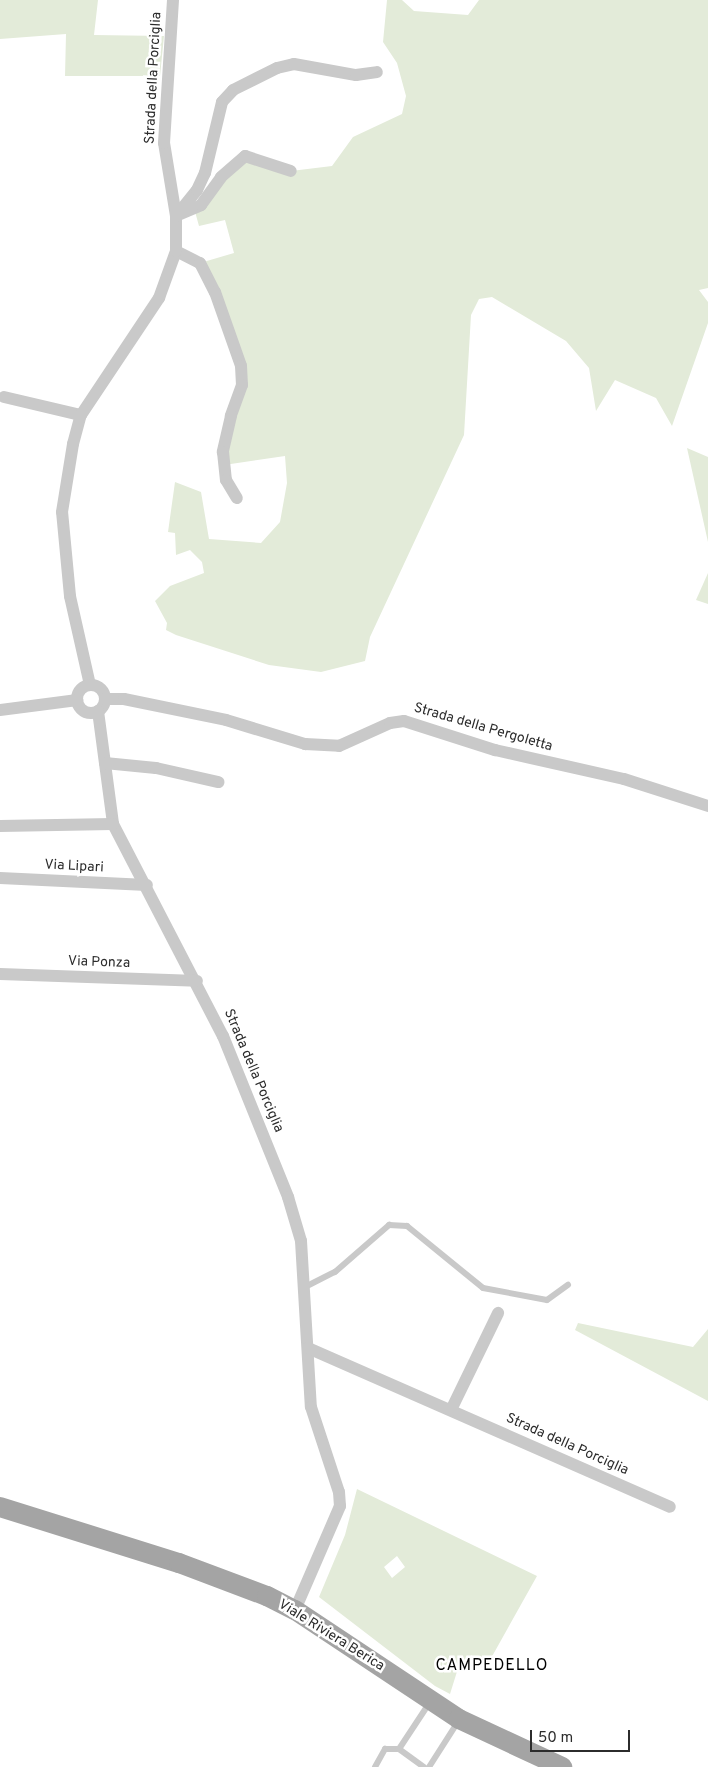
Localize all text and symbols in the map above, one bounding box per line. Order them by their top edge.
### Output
street label: Strada della Porciglia [142,11,166,145]
street label: Strada della Pergoletta [412,700,554,756]
street label: Via Lipari [44,857,104,877]
street label: Via Ponza [68,954,130,972]
street label: Strada della Porciglia [219,1007,287,1135]
street label: Strada della Porciglia [503,1410,631,1480]
street label: Viale Riviera Berica [275,1597,387,1675]
district label: CAMPEDELLO [434,1656,550,1676]
scale bar [533,1720,633,1752]
text: 50 m [538,1729,573,1748]

